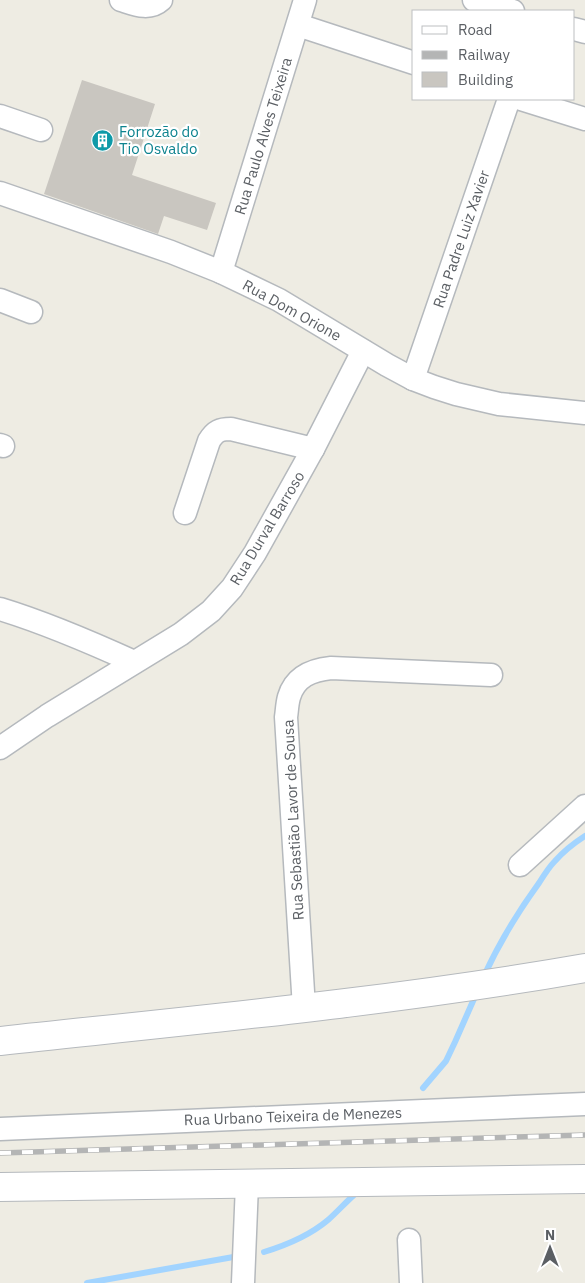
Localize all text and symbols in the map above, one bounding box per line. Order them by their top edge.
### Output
legend [412,10,575,100]
text: Road [458,20,493,39]
text: Railway [458,45,511,64]
street label: Rua Paulo Alves Teixeira [230,55,296,217]
text: Building [458,70,513,89]
place label: Forrozão do Tio Osvaldo [119,122,199,158]
building icon: Forrozão do Tio Osvaldo [91,128,115,152]
street label: Rua Padre Luiz Xavier [429,167,494,310]
street label: Rua Dom Orione [239,275,345,345]
street label: Rua Durval Barroso [225,468,309,588]
street label: Rua Sebastião Lavor de Sousa [278,719,308,921]
street label: Rua Urbano Teixeira de Menezes [184,1103,402,1129]
north arrow [525,1223,575,1273]
text: N [545,1226,555,1244]

